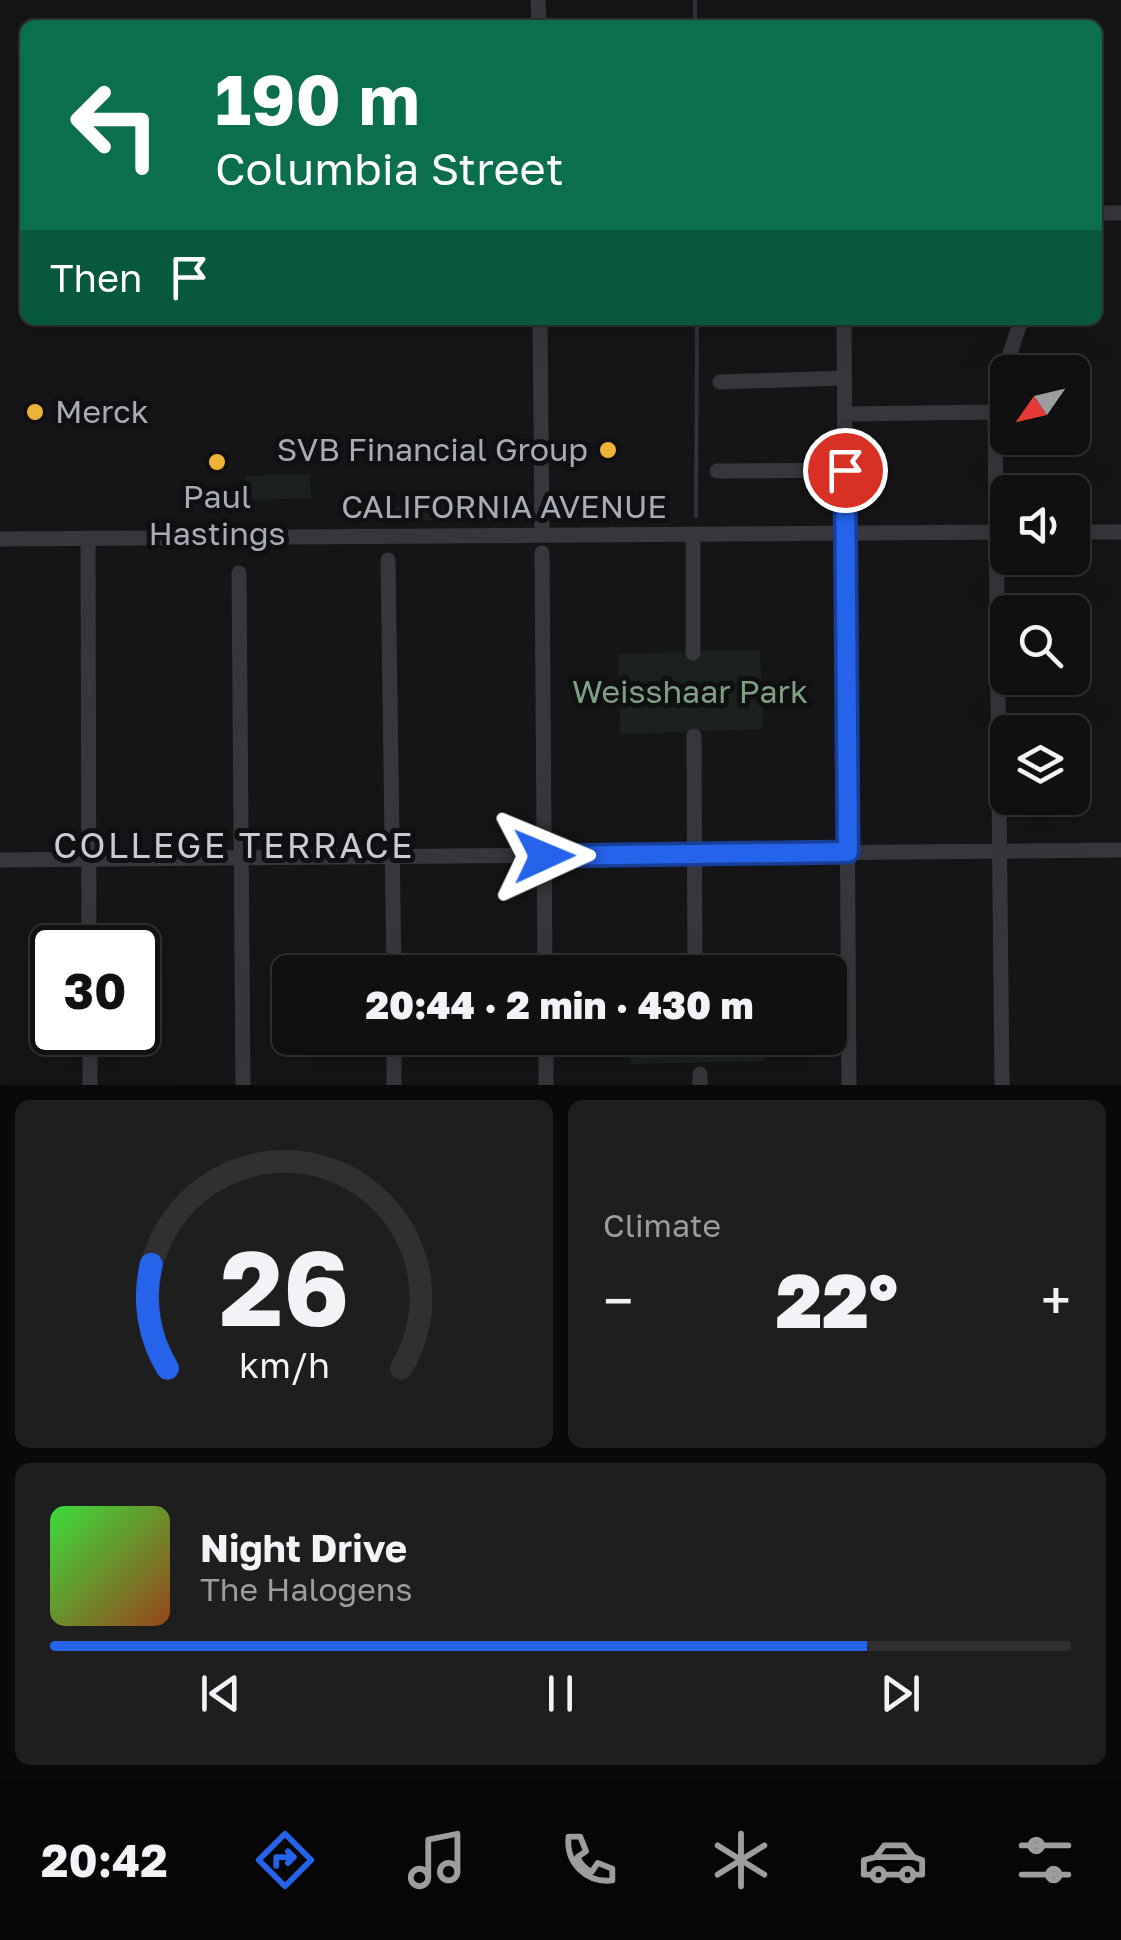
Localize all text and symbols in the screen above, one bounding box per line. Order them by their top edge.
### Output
text: 190 m [215,56,420,140]
icon: left [50,60,180,190]
text: Columbia Street [215,141,564,195]
icon: arrive [162,250,217,305]
text: Then [50,255,142,300]
north arrow [990,355,1090,455]
map controls [990,355,1090,815]
place label: Merck [55,392,149,430]
marker: Merck [24,401,46,423]
pin [803,428,888,513]
place label: SVB Financial Group [277,430,588,468]
marker: SVB Financial Group [597,439,619,461]
icon: arrive [818,443,873,498]
marker: Paul Hastings [206,451,228,473]
button: sound [990,475,1090,575]
place label: Paul Hastings [148,477,286,552]
street label: CALIFORNIA AVENUE [341,487,667,525]
button: search [990,595,1090,695]
park label: Weisshaar Park [572,672,808,710]
button: layers [990,715,1090,815]
position arrow [492,804,596,908]
district label: COLLEGE TERRACE [53,824,415,866]
speed limit sign: 30 [30,925,160,1055]
text: 20:44 · 2 min · 430 m [365,982,754,1027]
text: Climate [603,1206,721,1244]
text: 26 [219,1224,349,1349]
text: 22° [776,1254,898,1345]
text: − [603,1267,633,1333]
text: + [1041,1267,1071,1333]
text: km/h [239,1343,329,1386]
text: Night Drive [200,1525,407,1570]
text: The Halogens [200,1570,412,1608]
icon: previous [193,1666,248,1721]
icon: pause [533,1666,588,1721]
icon: next [873,1666,928,1721]
icon: directions [250,1825,320,1895]
icon: music [402,1825,472,1895]
icon: phone [554,1825,624,1895]
icon: climate [706,1825,776,1895]
icon: car [858,1825,928,1895]
icon: filters [1010,1825,1080,1895]
text: 20:42 [41,1833,168,1887]

